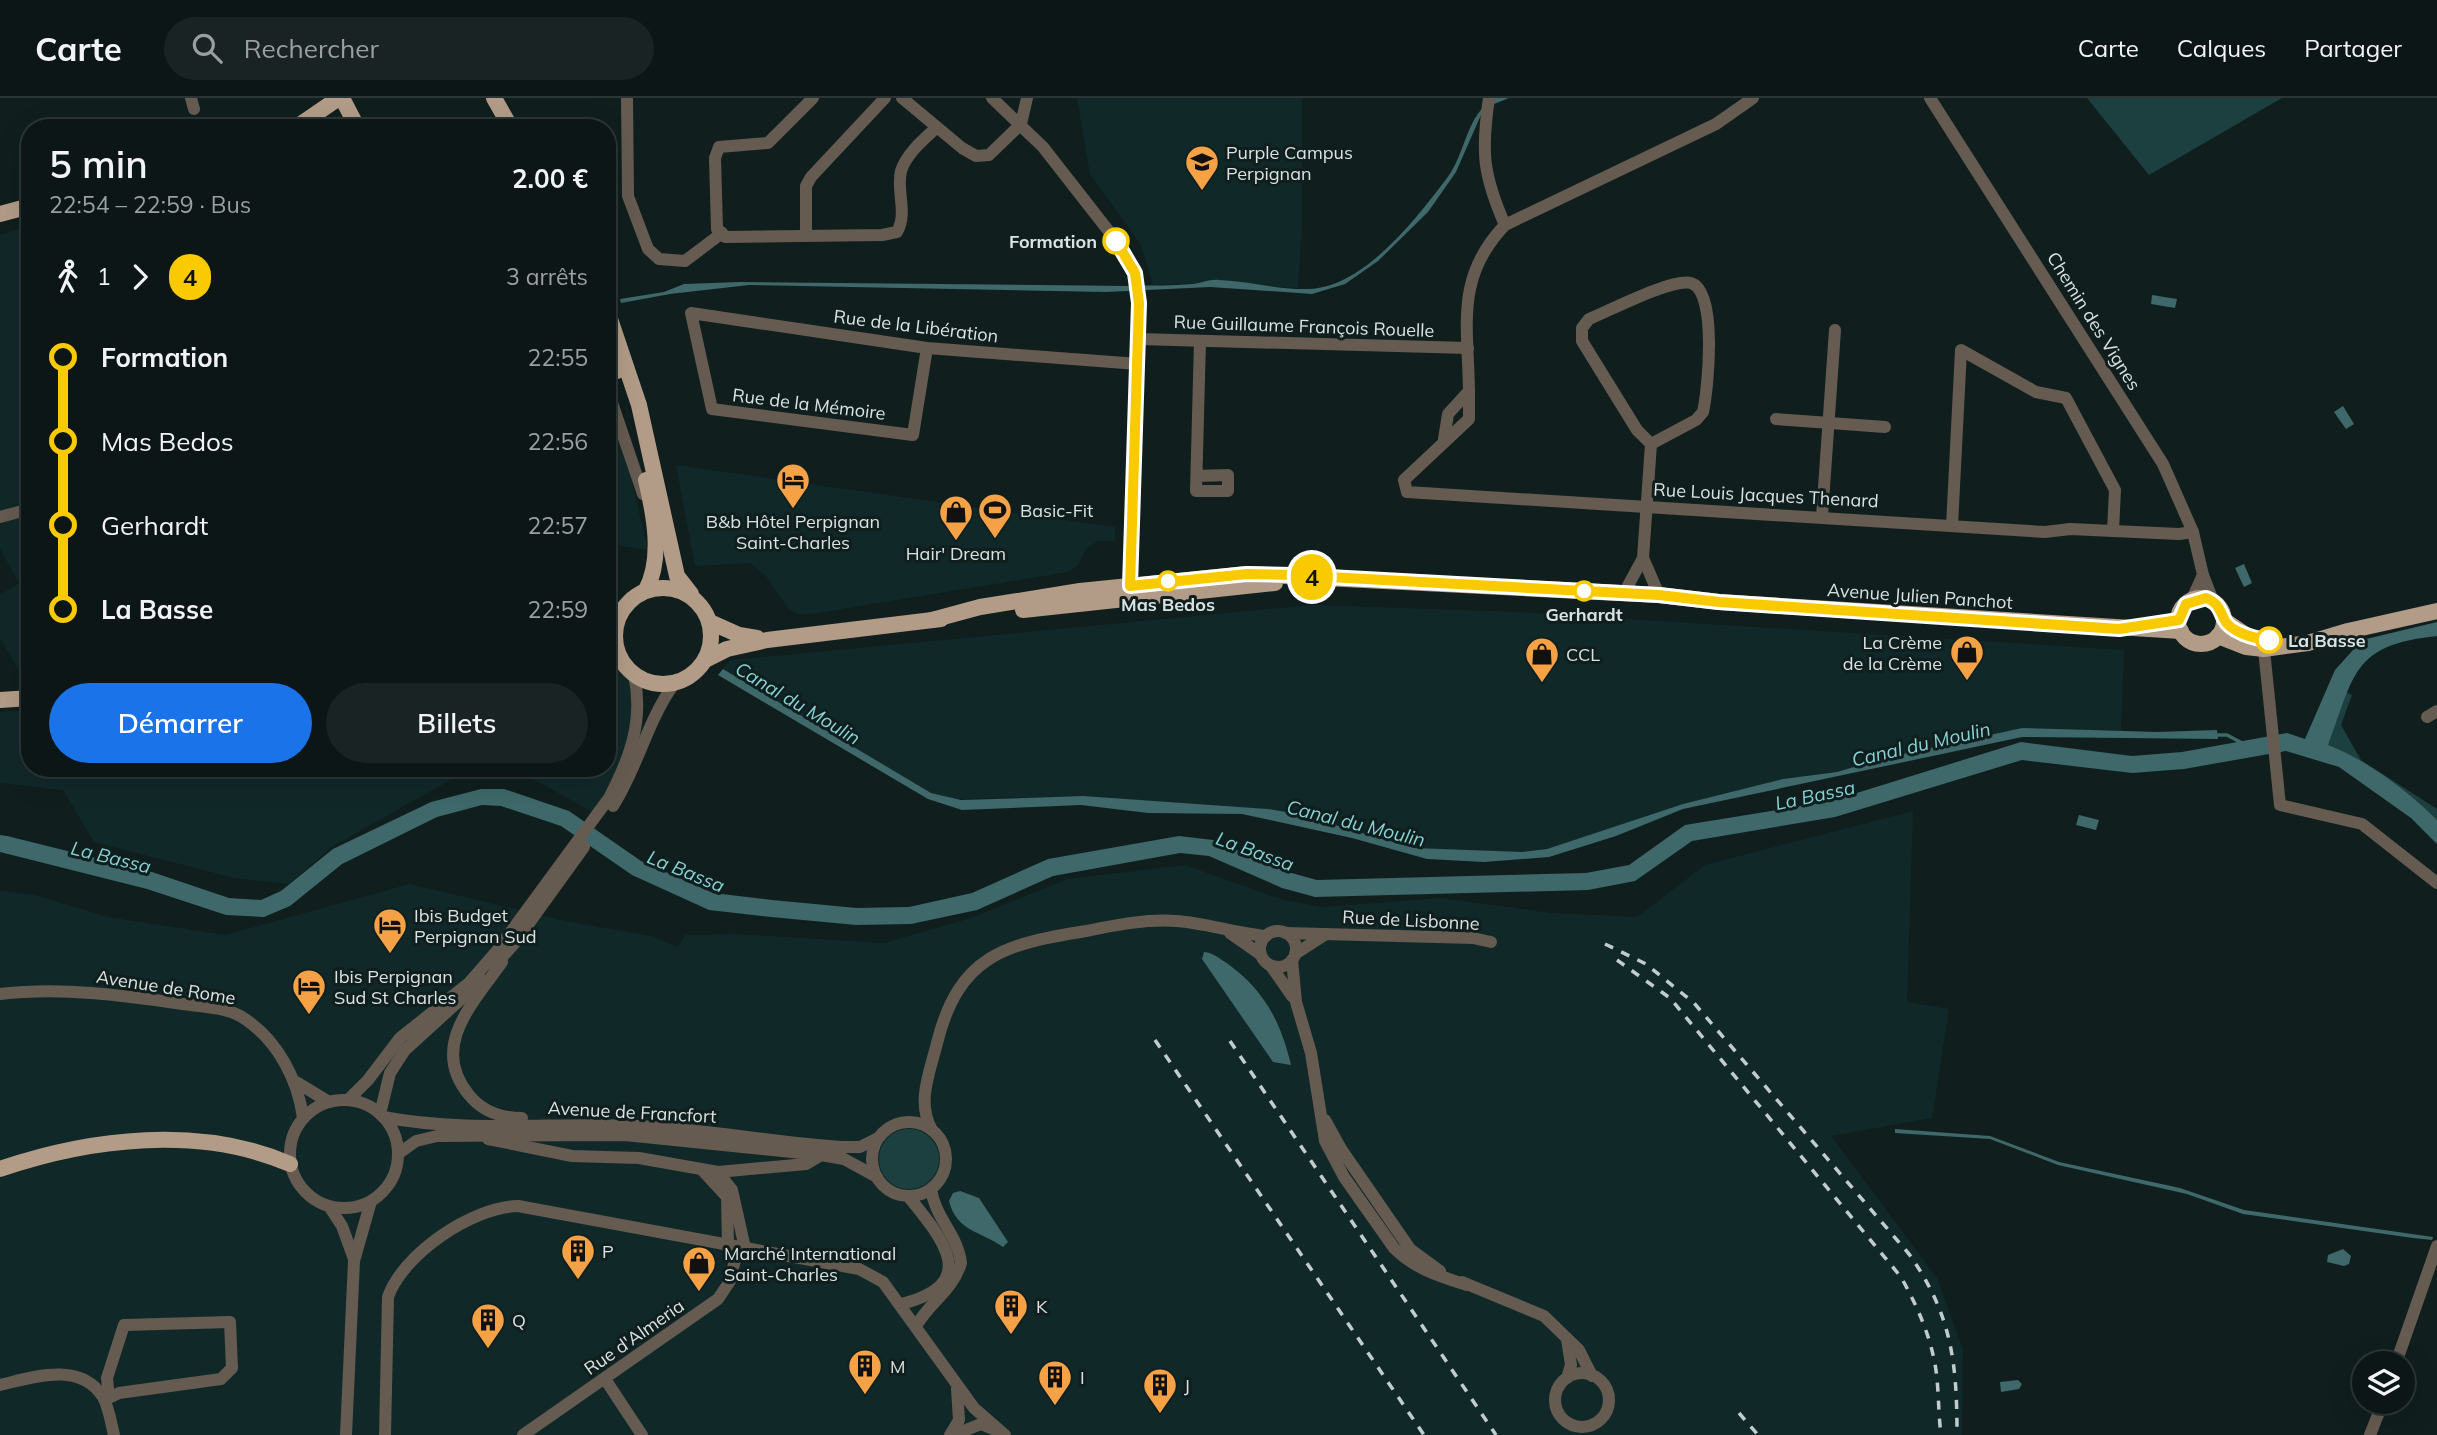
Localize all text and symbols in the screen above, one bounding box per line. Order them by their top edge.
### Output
search box [164,17,654,80]
text: Carte [35,28,122,69]
icon: search [188,29,226,67]
text: Rechercher [244,32,379,65]
text: Carte [2078,33,2139,63]
text: Calques [2177,33,2266,63]
text: Partager [2304,33,2402,63]
text: 5 min [49,140,148,188]
place label: Purple Campus Perpignan [1226,141,1353,185]
school or university icon: Purple Campus Perpignan [1183,143,1221,192]
text: 2.00 € [512,162,588,195]
text: 22:54 – 22:59 · Bus [49,190,251,219]
marker: Formation [1103,228,1129,254]
place label: Formation [1009,230,1097,253]
street label: Chemin des Vignes [2042,247,2146,395]
icon: walk [49,258,87,296]
icon: forward [121,258,159,296]
text: 1 [97,262,111,291]
text: 4 [183,262,197,292]
text: 3 arrêts [506,262,588,291]
street label: Rue de la Libération [832,304,1000,348]
street label: Rue Guillaume François Rouelle [1173,310,1435,342]
text: Formation [101,341,228,374]
text: 22:55 [528,343,588,372]
street label: Rue de la Mémoire [731,383,887,425]
text: Mas Bedos [101,425,234,458]
text: 22:56 [528,427,588,456]
hotel icon: B&b Hôtel Perpignan Saint-Charles [774,461,812,510]
street label: Rue Louis Jacques Thenard [1653,478,1879,512]
sports icon: Basic-Fit [976,491,1014,540]
shop icon: Hair' Dream [937,493,975,542]
place label: Basic-Fit [1020,499,1093,522]
text: Gerhardt [101,509,208,542]
place label: B&b Hôtel Perpignan Saint-Charles [706,510,880,554]
text: 22:57 [528,511,588,540]
place label: Hair' Dream [906,542,1006,565]
line badge: 4 [1289,554,1335,600]
text: 4 [1305,562,1319,592]
marker: Mas Bedos [1158,571,1178,591]
street label: Avenue Julien Panchot [1826,578,2014,614]
marker: Gerhardt [1574,581,1594,601]
text: La Basse [101,593,213,626]
place label: Mas Bedos [1121,593,1215,616]
text: 22:59 [528,595,588,624]
place label: Gerhardt [1545,603,1623,626]
marker: La Basse [2256,627,2282,653]
place label: La Basse [2288,629,2366,652]
place label: La Crème de la Crème [1843,631,1942,675]
shop icon: La Crème de la Crème [1948,633,1986,682]
shop icon: CCL [1523,635,1561,684]
place label: CCL [1566,643,1600,666]
water label: Canal du Moulin [731,656,865,750]
button: Démarrer [49,683,312,763]
button: Billets [326,683,588,763]
water label: Canal du Moulin [1849,716,1993,772]
water label: La Bassa [1773,775,1857,815]
water label: Canal du Moulin [1284,794,1428,852]
water label: La Bassa [1213,826,1297,876]
water label: La Bassa [69,836,153,878]
water label: La Bassa [644,845,728,897]
place label: Ibis Budget Perpignan Sud [414,904,537,948]
street label: Rue de Lisbonne [1342,905,1480,935]
hotel icon: Ibis Budget Perpignan Sud [371,906,409,955]
street label: Avenue de Rome [95,965,237,1009]
place label: Ibis Perpignan Sud St Charles [334,965,457,1009]
hotel icon: Ibis Perpignan Sud St Charles [290,967,328,1016]
street label: Avenue de Francfort [547,1096,717,1128]
building icon: P [559,1232,597,1281]
place label: P [602,1240,614,1263]
place label: Marché International Saint-Charles [724,1242,896,1286]
shop icon: Marché International Saint-Charles [680,1244,718,1293]
building icon: K [992,1287,1030,1336]
street label: Rue d'Almeria [580,1294,688,1380]
place label: K [1036,1295,1048,1318]
building icon: Q [469,1301,507,1350]
place label: Q [512,1309,526,1332]
building icon: M [846,1347,884,1396]
map controls [2352,1351,2415,1414]
button: layers [2352,1351,2415,1414]
place label: M [890,1355,905,1378]
building icon: I [1036,1358,1074,1407]
place label: I [1080,1366,1085,1389]
building icon: J [1141,1366,1179,1415]
place label: J [1184,1374,1190,1397]

